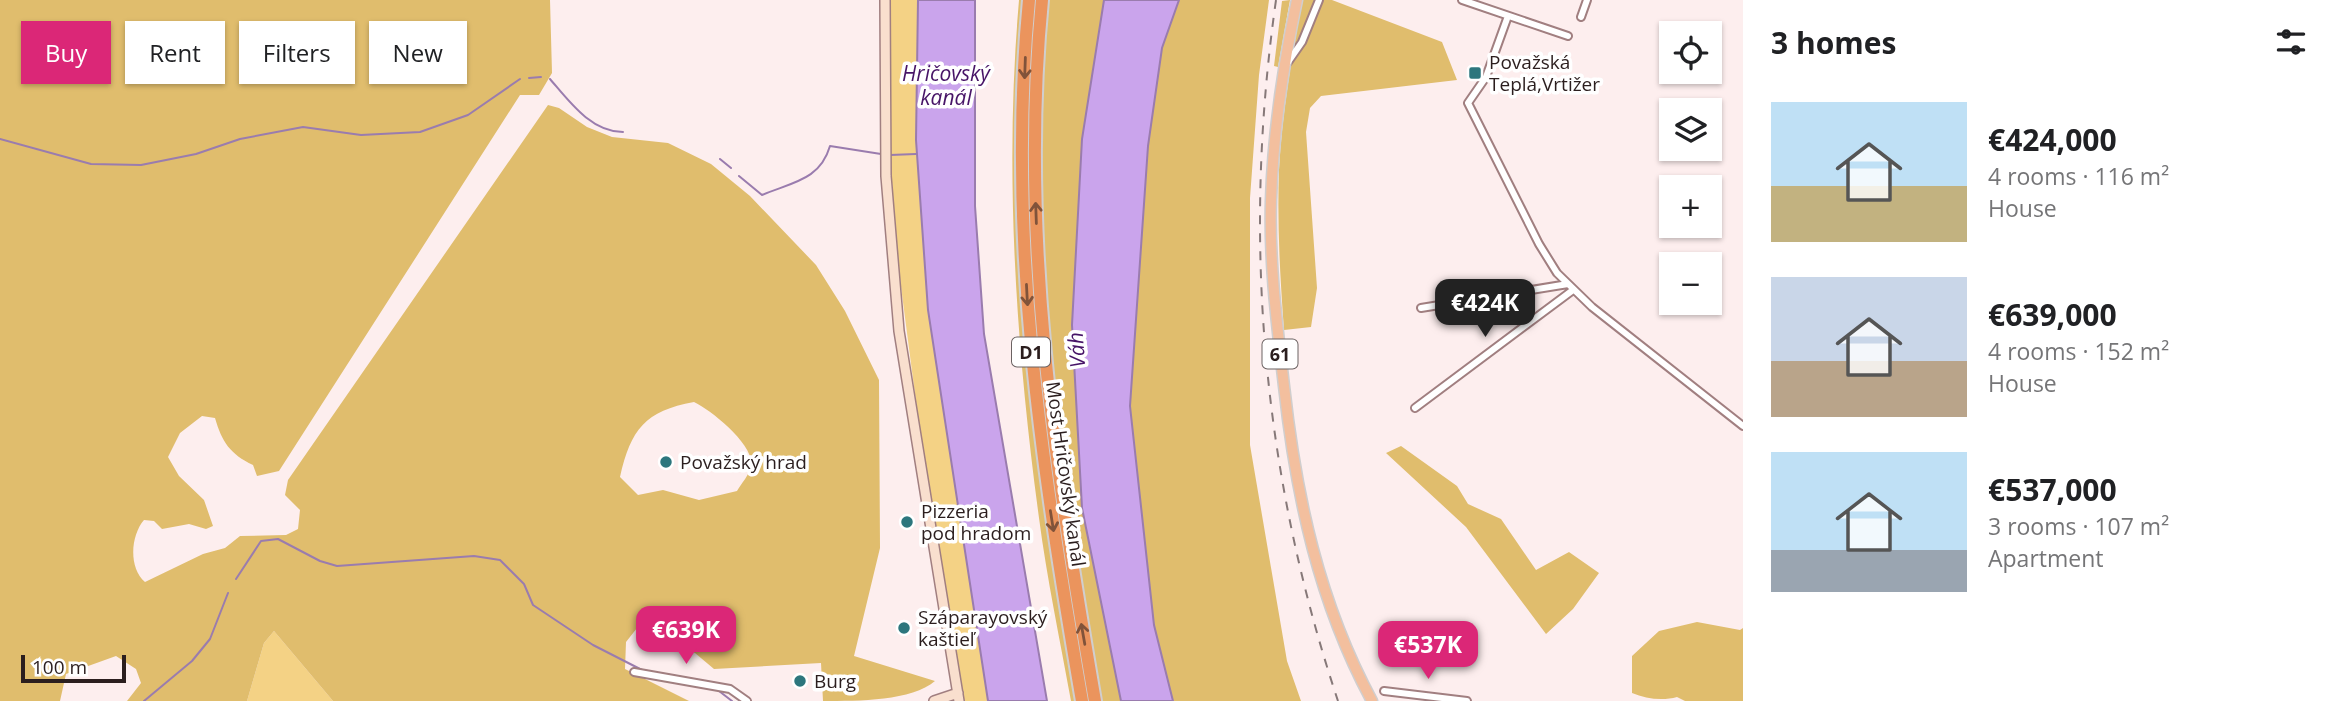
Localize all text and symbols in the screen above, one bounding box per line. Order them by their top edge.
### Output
chip: Buy [21,21,111,84]
chip: Rent [125,21,225,84]
chip: Filters [239,21,355,84]
chip: New [369,21,467,84]
map controls [1659,21,1722,315]
button: locate [1659,21,1722,84]
text: 3 homes [1771,22,1896,63]
icon: filters [2272,23,2310,61]
place label: Považská Teplá,Vrtižer [1489,49,1600,97]
one-way arrow [1018,56,1031,79]
water label: Hričovský kanál [902,59,991,111]
marker: Považská Teplá,Vrtižer [1467,65,1483,81]
button: layers [1659,98,1722,161]
text: €424,000 [1988,119,2117,160]
icon: home [1827,130,1911,214]
text: 4 rooms · 116 m² [1988,160,2169,192]
button: + [1659,175,1722,238]
text: House [1988,192,2057,224]
one-way arrow [1030,202,1043,225]
button: − [1659,252,1722,315]
pin: €424K [1436,280,1534,339]
one-way arrow [1020,284,1033,307]
text: €424K [1451,286,1519,318]
text: €639,000 [1988,294,2117,335]
icon: home [1827,305,1911,389]
water label: Váh [1061,331,1091,369]
text: 4 rooms · 152 m² [1988,335,2169,367]
road number: D1 [1012,338,1050,366]
road number: 61 [1262,340,1298,368]
text: House [1988,367,2057,399]
street label: Most Hričovský kanál [1040,380,1092,568]
place label: Považský hrad [680,449,807,475]
marker: Považský hrad [658,454,674,470]
text: €537,000 [1988,469,2117,510]
icon: home [1827,480,1911,564]
place label: Pizzeria pod hradom [921,498,1031,546]
one-way arrow [1046,510,1059,532]
text: 3 rooms · 107 m² [1988,510,2169,542]
marker: Pizzeria pod hradom [899,514,915,530]
text: Apartment [1988,542,2104,574]
place label: Száparayovský kaštieľ [918,604,1048,652]
pin: €639K [637,606,735,666]
text: €639K [652,613,720,645]
marker: Száparayovský kaštieľ [896,620,912,636]
pin: €537K [1379,622,1477,681]
one-way arrow [1076,623,1089,646]
text: €537K [1394,628,1462,660]
scale bar [21,652,126,684]
text: 100 m [32,654,87,680]
place label: Burg [814,668,856,694]
marker: Burg [792,673,808,689]

